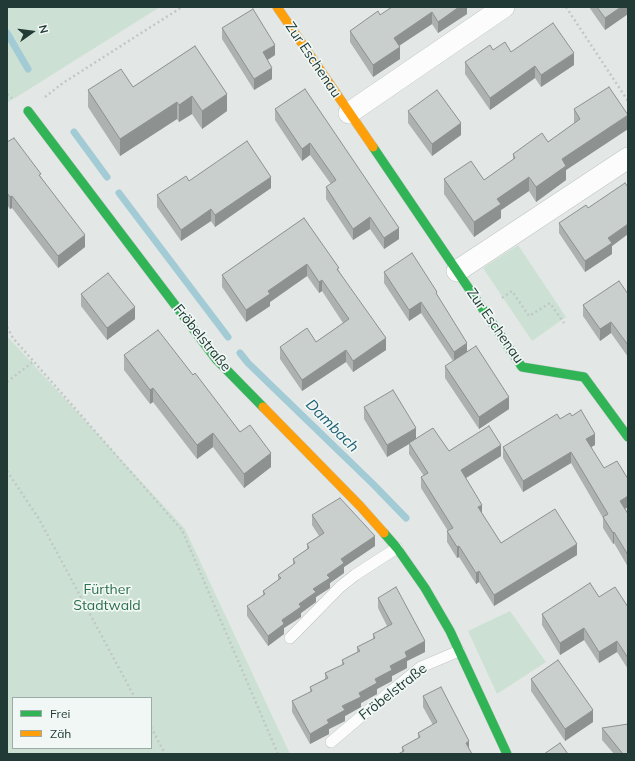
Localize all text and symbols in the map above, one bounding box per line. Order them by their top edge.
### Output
north arrow [12,12,52,52]
street label: Zur Eschenau [282,19,344,101]
text: N [36,23,51,35]
street label: Zur Eschenau [463,285,527,367]
street label: Fröbelstraße [170,301,234,375]
water label: Dambach [302,396,362,456]
park label: Fürther Stadtwald [73,582,141,614]
street label: Fröbelstraße [356,660,430,724]
legend [12,697,152,749]
text: Frei [50,706,70,721]
text: Zäh [50,726,71,741]

